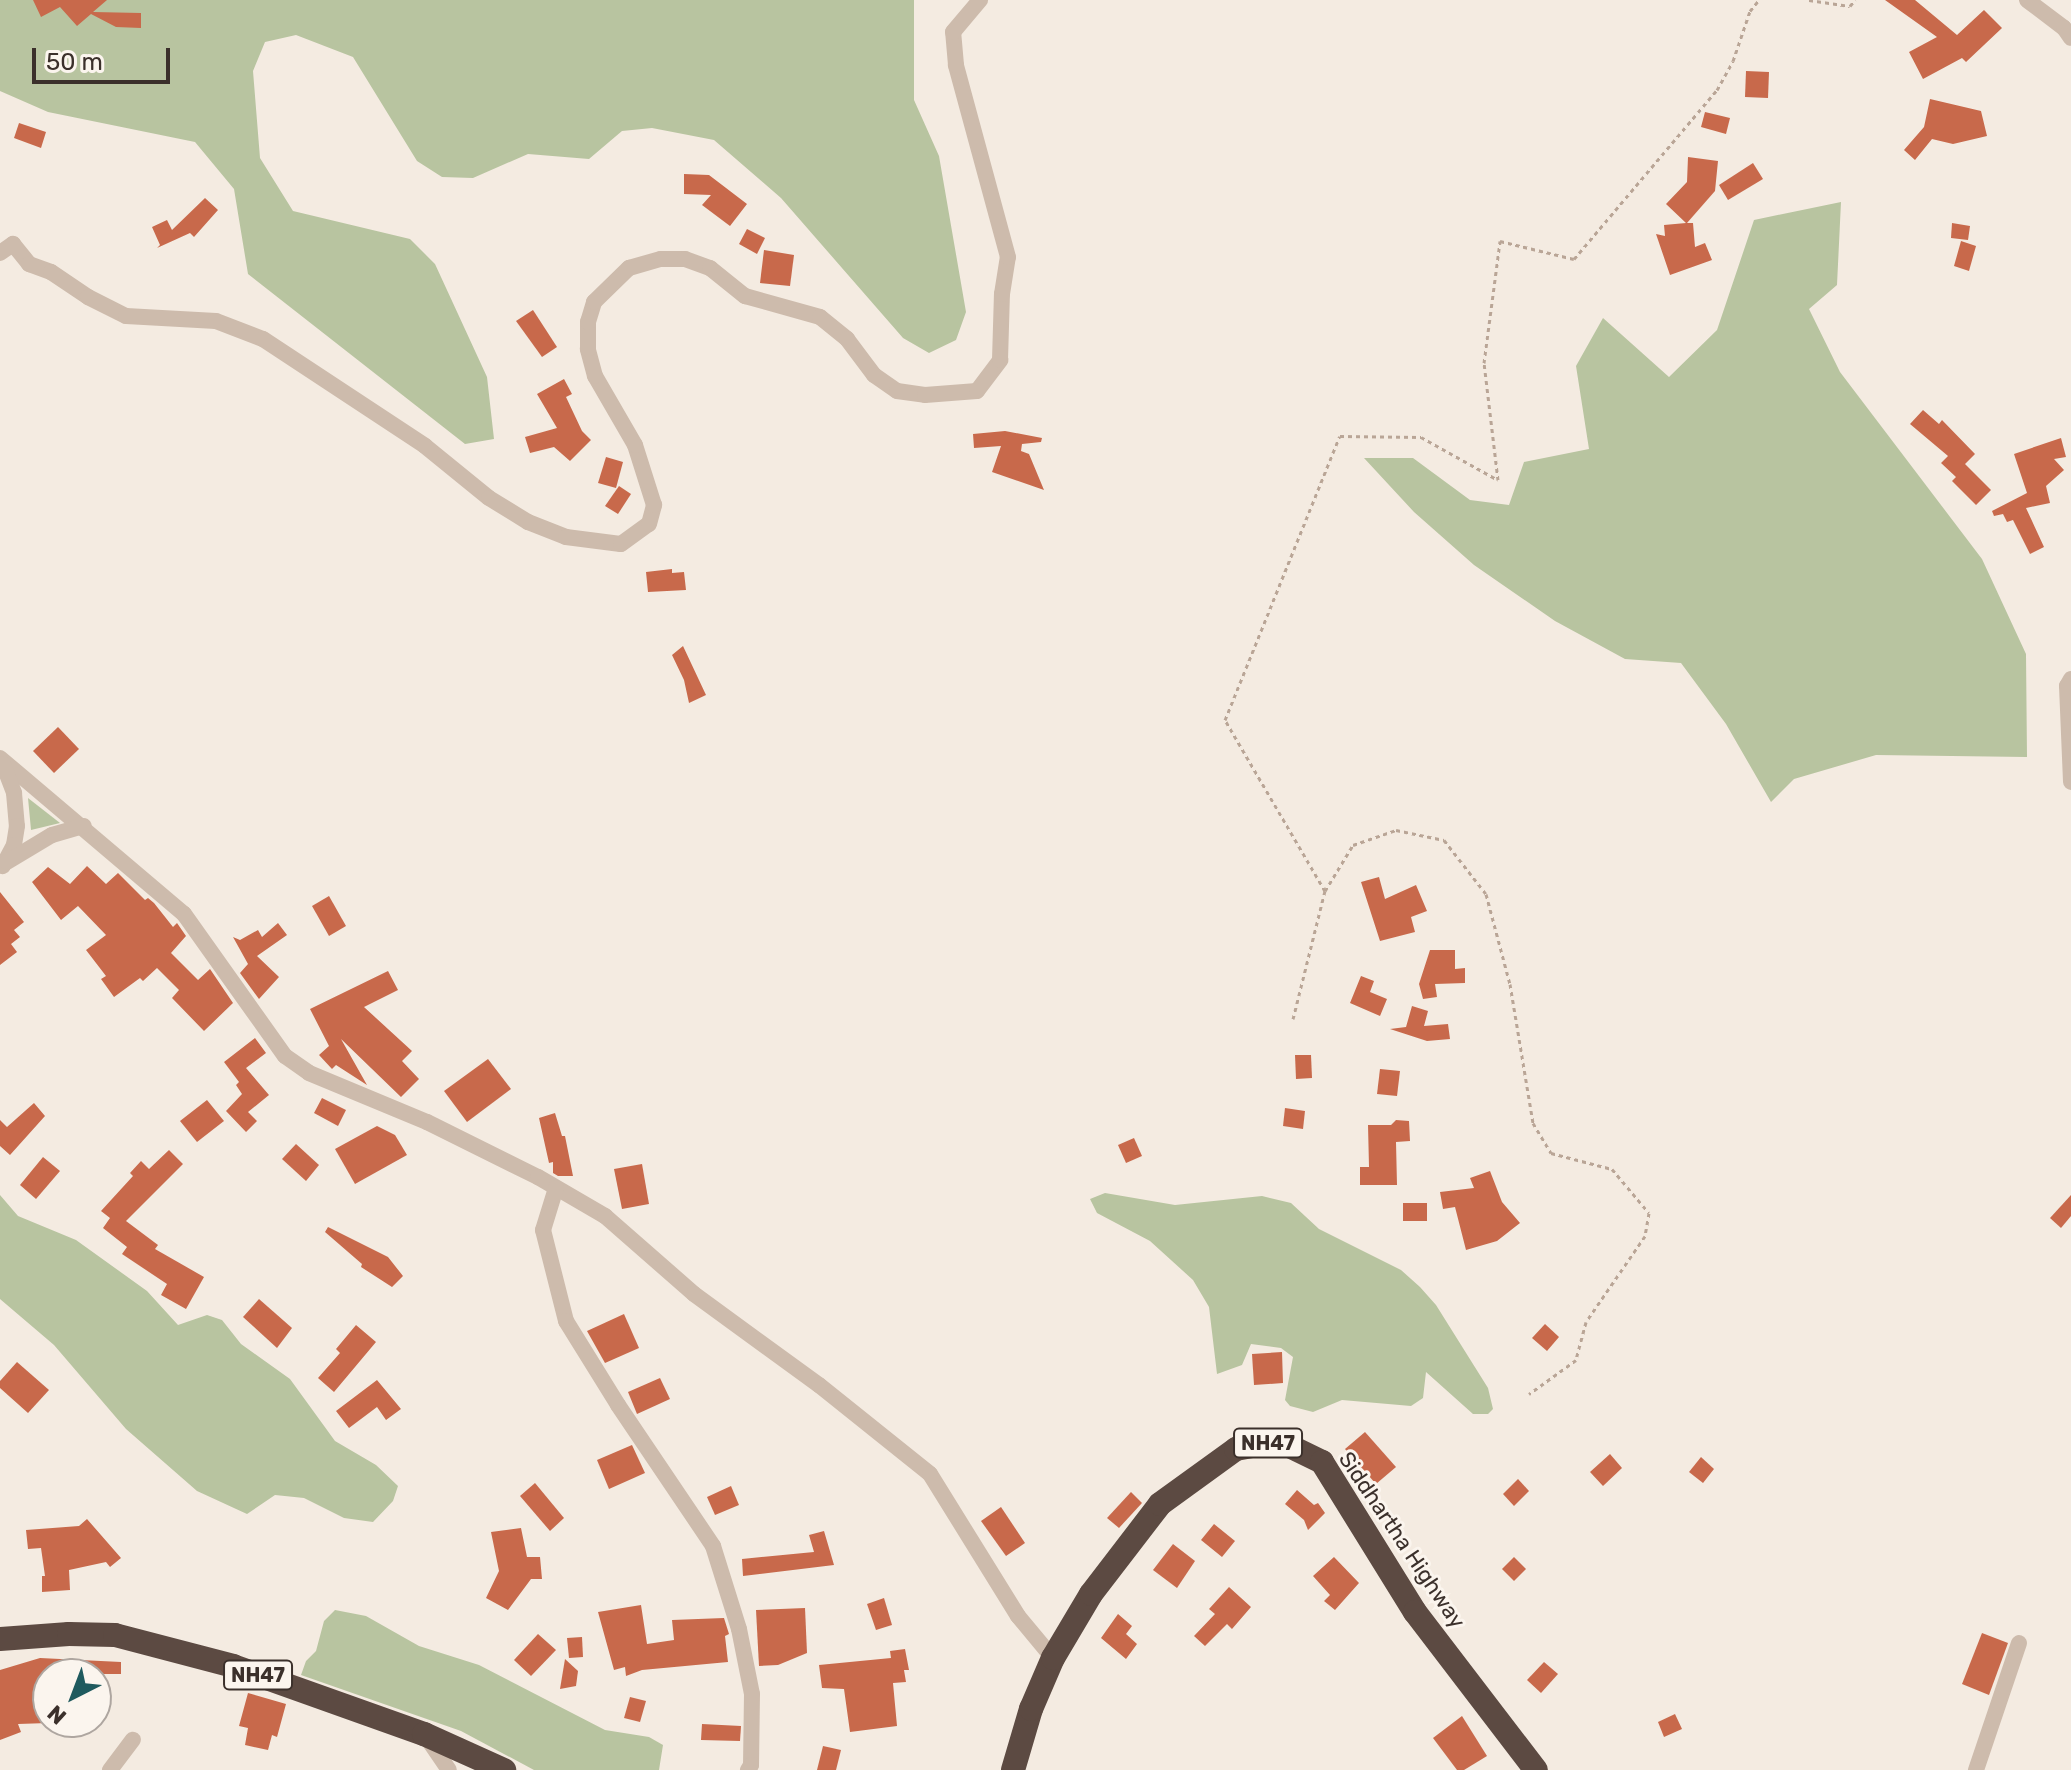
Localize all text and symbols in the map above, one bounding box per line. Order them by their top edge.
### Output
scale bar [36,32,174,82]
text: 50 m [46,48,103,76]
road number: NH47 [1232,1427,1304,1459]
street label: Siddhartha Highway [1333,1447,1471,1633]
north arrow [32,1658,112,1738]
road number: NH47 [222,1659,294,1691]
text: N [42,1699,72,1730]

